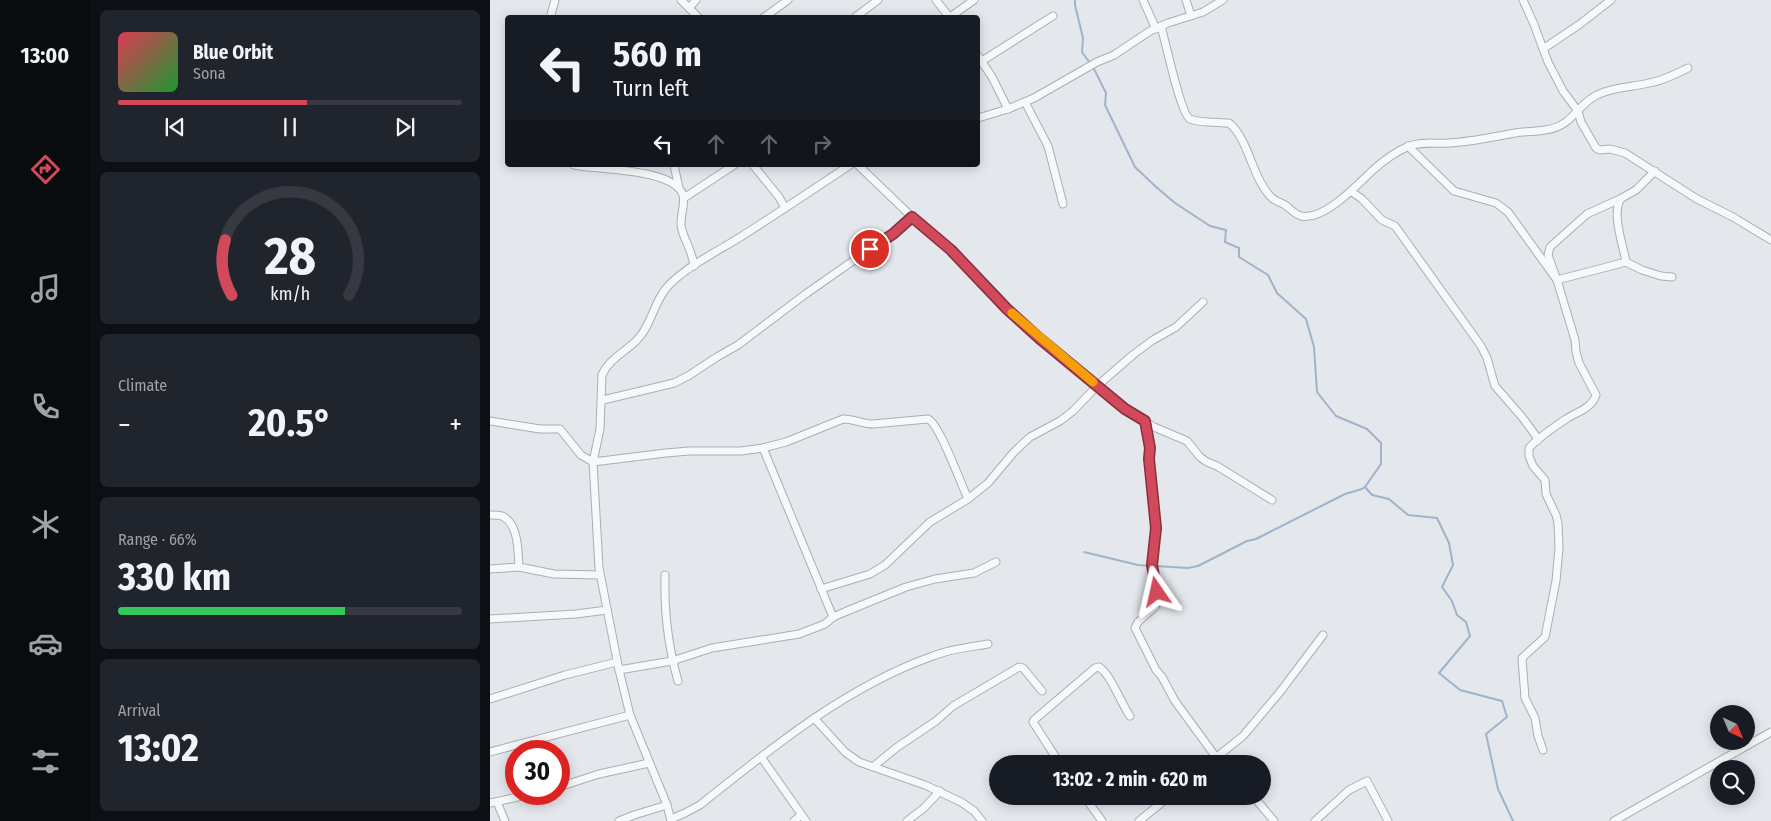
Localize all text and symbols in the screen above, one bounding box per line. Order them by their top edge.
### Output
text: 560 m [613,33,702,75]
icon: left [530,35,595,100]
text: Blue Orbit [193,41,273,64]
text: 13:00 [21,42,69,69]
text: Sona [193,64,226,83]
text: Turn left [613,75,689,102]
icon: previous [161,113,189,141]
icon: pause [276,113,304,141]
icon: next [391,113,419,141]
icon: left [649,130,677,158]
icon: ahead [702,130,730,158]
icon: ahead [755,130,783,158]
icon: right [808,130,836,158]
icon: directions [28,152,63,187]
text: 28 [263,225,316,288]
pin [849,228,891,270]
icon: arrive [856,235,884,263]
icon: music [28,271,63,306]
text: km/h [270,283,310,305]
text: Climate [118,376,167,395]
icon: phone [28,389,63,424]
text: 20.5° [248,400,332,446]
text: − [118,408,131,441]
text: + [449,408,462,441]
icon: climate [28,507,63,542]
text: Range · 66% [118,530,197,549]
text: 330 km [118,554,231,600]
position arrow [1130,565,1182,617]
icon: car [28,626,63,661]
text: Arrival [118,701,160,720]
north arrow [1710,705,1755,750]
map controls [1710,705,1755,805]
text: 13:02 [118,725,199,771]
speed limit sign: 30 [505,740,570,805]
icon: filters [28,744,63,779]
button: search [1710,760,1755,805]
text: 13:02 · 2 min · 620 m [1053,768,1207,791]

